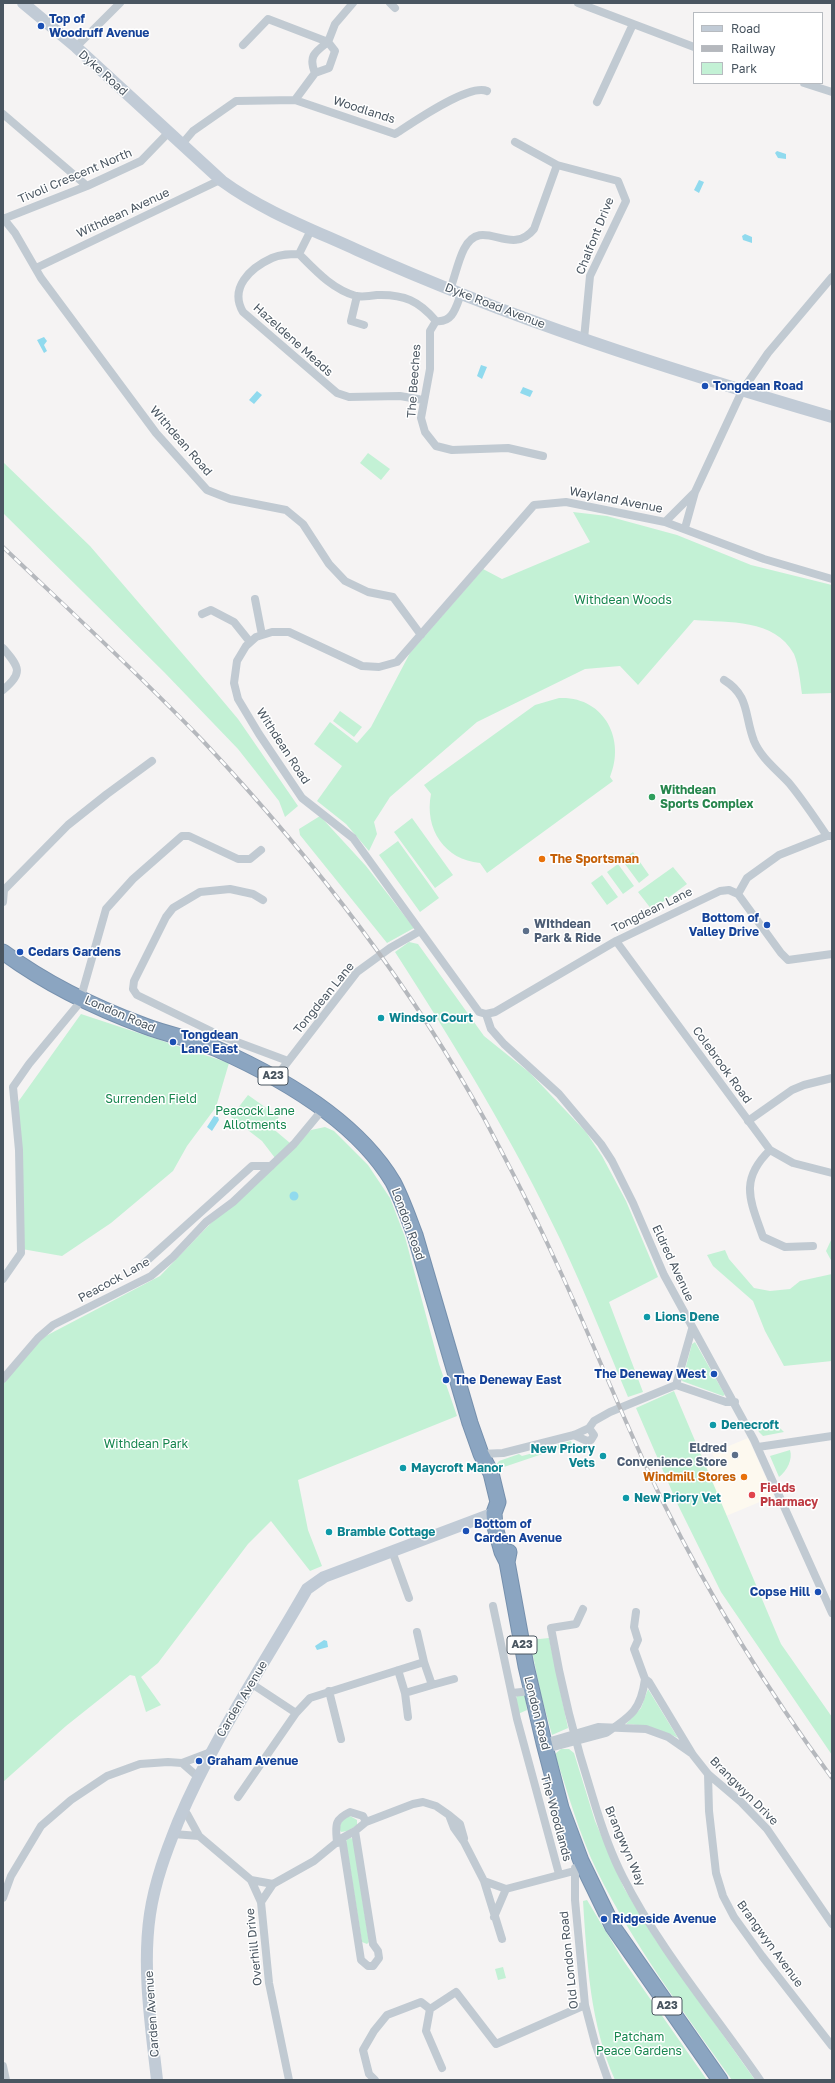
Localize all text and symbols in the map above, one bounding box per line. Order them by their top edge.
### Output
place label: Top of Woodruff Avenue [49,12,149,40]
legend [693,12,823,84]
marker: Top of Woodruff Avenue [36,21,46,31]
text: Road [731,21,760,36]
text: Railway [731,41,776,56]
street label: Dyke Road [76,47,130,99]
text: Park [731,61,757,76]
street label: Woodlands [331,93,397,127]
street label: Tivoli Crescent North [16,145,134,207]
street label: Withdean Avenue [74,185,172,241]
street label: Chalfont Drive [573,195,617,277]
street label: Dyke Road Avenue [443,280,547,332]
street label: Hazeldene Meads [250,300,336,380]
street label: The Beeches [404,344,424,418]
place label: Tongdean Road [713,379,803,393]
marker: Tongdean Road [700,381,710,391]
street label: Withdean Road [147,403,215,479]
street label: Wayland Avenue [568,484,664,516]
park label: Withdean Woods [574,593,672,607]
street label: Withdean Road [253,705,313,787]
place label: Withdean Sports Complex [660,783,753,811]
marker: Withdean Sports Complex [647,792,657,802]
place label: The Sportsman [550,852,639,866]
marker: The Sportsman [537,854,547,864]
street label: Tongdean Lane [609,884,695,936]
place label: Bottom of Valley Drive [689,911,759,939]
place label: WIthdean Park & Ride [534,917,601,945]
marker: Bottom of Valley Drive [762,920,772,930]
marker: WIthdean Park & Ride [521,926,531,936]
place label: Cedars Gardens [28,945,121,959]
marker: Cedars Gardens [15,947,25,957]
street label: Tongdean Lane [291,959,357,1037]
street label: London Road [82,993,158,1035]
place label: Windsor Court [389,1011,473,1025]
marker: Windsor Court [376,1013,386,1023]
street label: Colebrook Road [689,1024,755,1106]
place label: Tongdean Lane East [181,1028,238,1056]
marker: Tongdean Lane East [168,1037,178,1047]
road number: A23 [258,1067,288,1085]
park label: Surrenden Field [105,1092,197,1106]
park label: Peacock Lane Allotments [215,1104,295,1132]
street label: London Road [388,1186,428,1262]
street label: Eldred Avenue [649,1222,697,1304]
street label: Peacock Lane [76,1254,152,1306]
place label: Lions Dene [655,1310,719,1324]
marker: Lions Dene [642,1312,652,1322]
place label: The Deneway West [594,1367,706,1381]
marker: The Deneway West [709,1369,719,1379]
place label: The Deneway East [454,1373,562,1387]
marker: The Deneway East [441,1375,451,1385]
place label: Denecroft [721,1418,779,1432]
marker: Denecroft [708,1420,718,1430]
park label: Withdean Park [104,1437,188,1451]
place label: Eldred Convenience Store [617,1441,727,1469]
place label: New Priory Vets [531,1442,595,1470]
marker: Eldred Convenience Store [730,1450,740,1460]
marker: New Priory Vets [598,1451,608,1461]
place label: Maycroft Manor [411,1461,503,1475]
marker: Maycroft Manor [398,1463,408,1473]
place label: Windmill Stores [643,1470,736,1484]
marker: Windmill Stores [739,1472,749,1482]
place label: Fields Pharmacy [760,1481,818,1509]
marker: Fields Pharmacy [747,1490,757,1500]
place label: New Priory Vet [634,1491,721,1505]
marker: New Priory Vet [621,1493,631,1503]
place label: Bottom of Carden Avenue [474,1517,562,1545]
place label: Bramble Cottage [337,1525,435,1539]
marker: Bottom of Carden Avenue [461,1526,471,1536]
marker: Bramble Cottage [324,1527,334,1537]
place label: Copse Hill [750,1585,810,1599]
marker: Copse Hill [813,1587,823,1597]
road number: A23 [507,1636,537,1654]
street label: Carden Avenue [214,1658,270,1740]
street label: London Road [521,1675,553,1751]
place label: Graham Avenue [207,1754,298,1768]
street label: Brangwyn Drive [707,1754,781,1828]
marker: Graham Avenue [194,1756,204,1766]
street label: The Woodlands [537,1773,575,1863]
street label: Brangwyn Way [602,1804,648,1888]
street label: Brangwyn Avenue [734,1898,806,1990]
street label: Overhill Drive [243,1907,265,1987]
street label: Old London Road [557,1910,581,2010]
place label: Ridgeside Avenue [612,1912,716,1926]
marker: Ridgeside Avenue [599,1914,609,1924]
street label: Carden Avenue [142,1970,162,2058]
road number: A23 [652,1997,682,2015]
park label: Patcham Peace Gardens [596,2030,682,2058]

